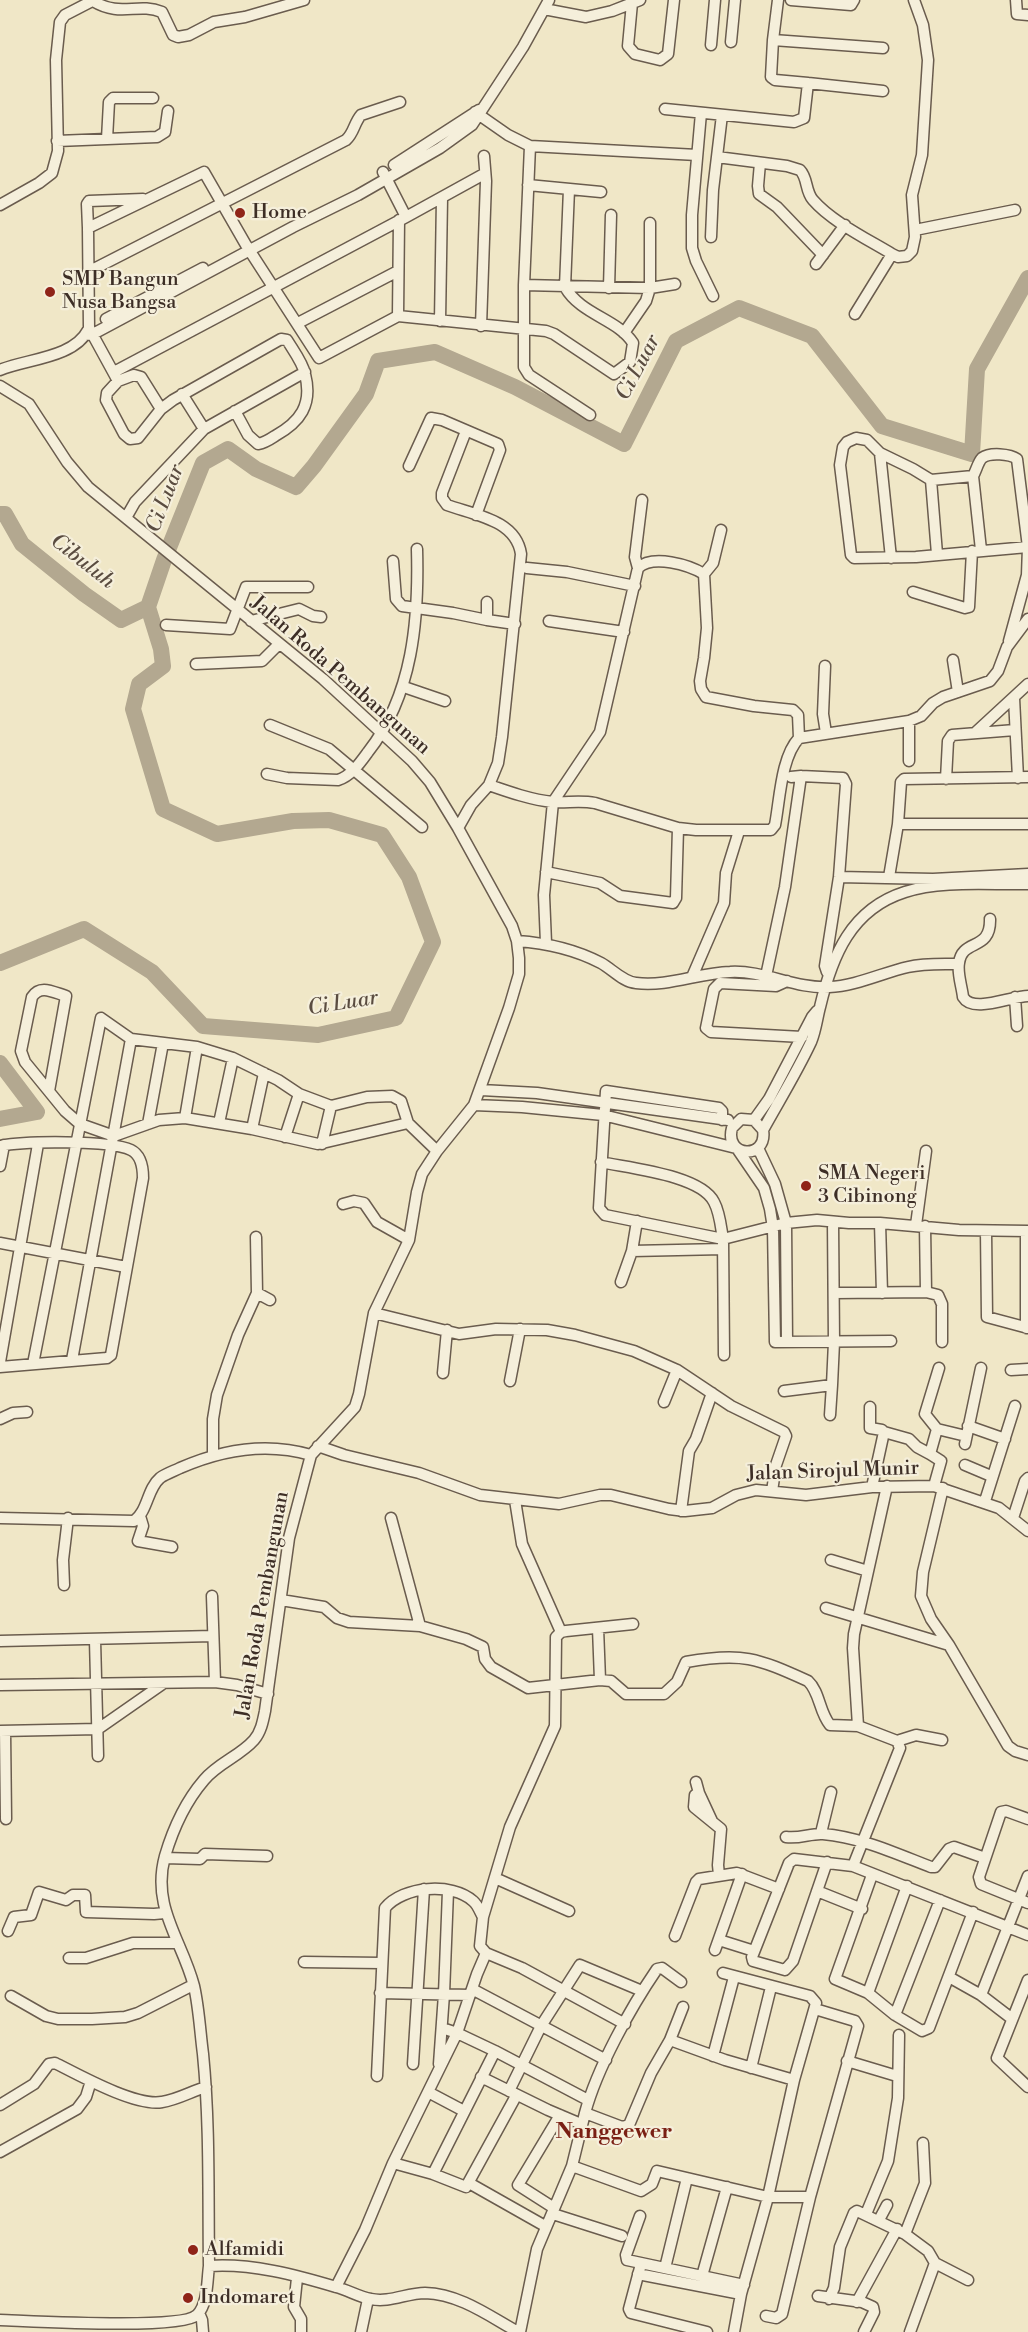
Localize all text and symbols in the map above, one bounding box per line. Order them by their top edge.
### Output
place label: Home [252,201,307,225]
marker: Home [233,206,247,220]
place label: SMP Bangun Nusa Bangsa [62,268,179,315]
marker: SMP Bangun Nusa Bangsa [43,285,57,299]
water label: Ci Luar [611,331,667,405]
water label: Ci Luar [142,461,190,537]
water label: Cibuluh [45,529,119,595]
street label: Jalan Roda Pembangunan [245,591,435,761]
water label: Ci Luar [306,986,380,1022]
place label: SMA Negeri 3 Cibinong [818,1162,926,1209]
marker: SMA Negeri 3 Cibinong [799,1179,813,1193]
street label: Jalan Sirojul Munir [746,1457,920,1487]
street label: Jalan Roda Pembangunan [231,1489,295,1721]
district label: Nanggewer [556,2120,672,2146]
place label: Alfamidi [205,2238,284,2262]
marker: Alfamidi [186,2243,200,2257]
place label: Indomaret [200,2286,295,2310]
marker: Indomaret [181,2291,195,2305]

